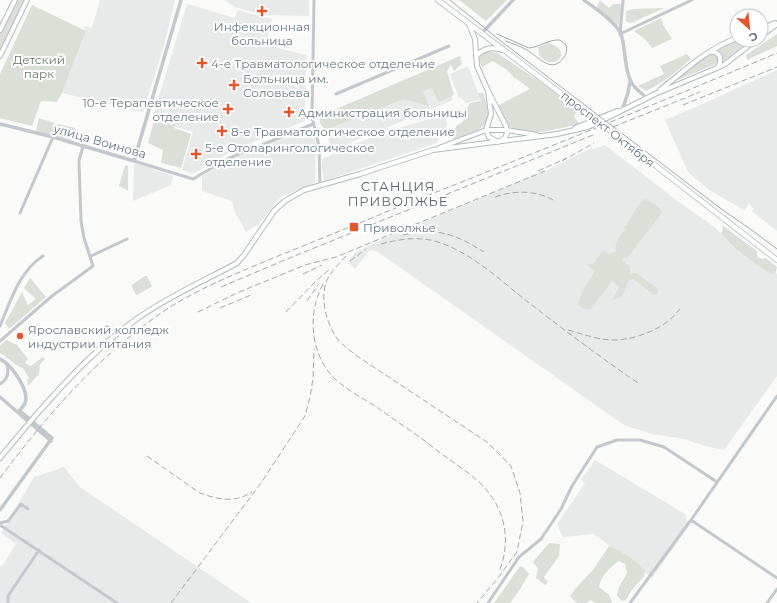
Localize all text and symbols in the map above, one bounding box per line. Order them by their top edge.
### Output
marker: Инфекционная больница [256,5,268,17]
north arrow [729,8,769,48]
place label: Инфекционная больница [214,19,310,48]
text: С [747,29,760,45]
park label: Детский парк [13,52,65,81]
place label: 4-е Травматологическое отделение [211,56,435,71]
marker: 4-е Травматологическое отделение [196,57,208,69]
place label: Больница им. Соловьева [243,71,329,100]
marker: Больница им. Соловьева [228,79,240,91]
street label: проспект Октября [558,88,658,170]
place label: 10-е Терапевтическое отделение [82,95,219,124]
marker: 10-е Терапевтическое отделение [222,103,234,115]
place label: Администрация больницы [298,105,467,120]
marker: Администрация больницы [283,106,295,118]
street label: улица Воинова [51,120,148,161]
place label: 8-е Травматологическое отделение [231,124,455,139]
marker: 8-е Травматологическое отделение [216,125,228,137]
place label: 5-е Отоларингологическое отделение [205,140,375,169]
marker: 5-е Отоларингологическое отделение [190,148,202,160]
district label: СТАНЦИЯ ПРИВОЛЖЬЕ [348,178,448,209]
place label: Приволжье [363,220,436,235]
marker: Приволжье [348,221,360,233]
place label: Ярославский колледж индустрии питания [28,322,169,351]
marker: Ярославский колледж индустрии питания [15,331,25,341]

